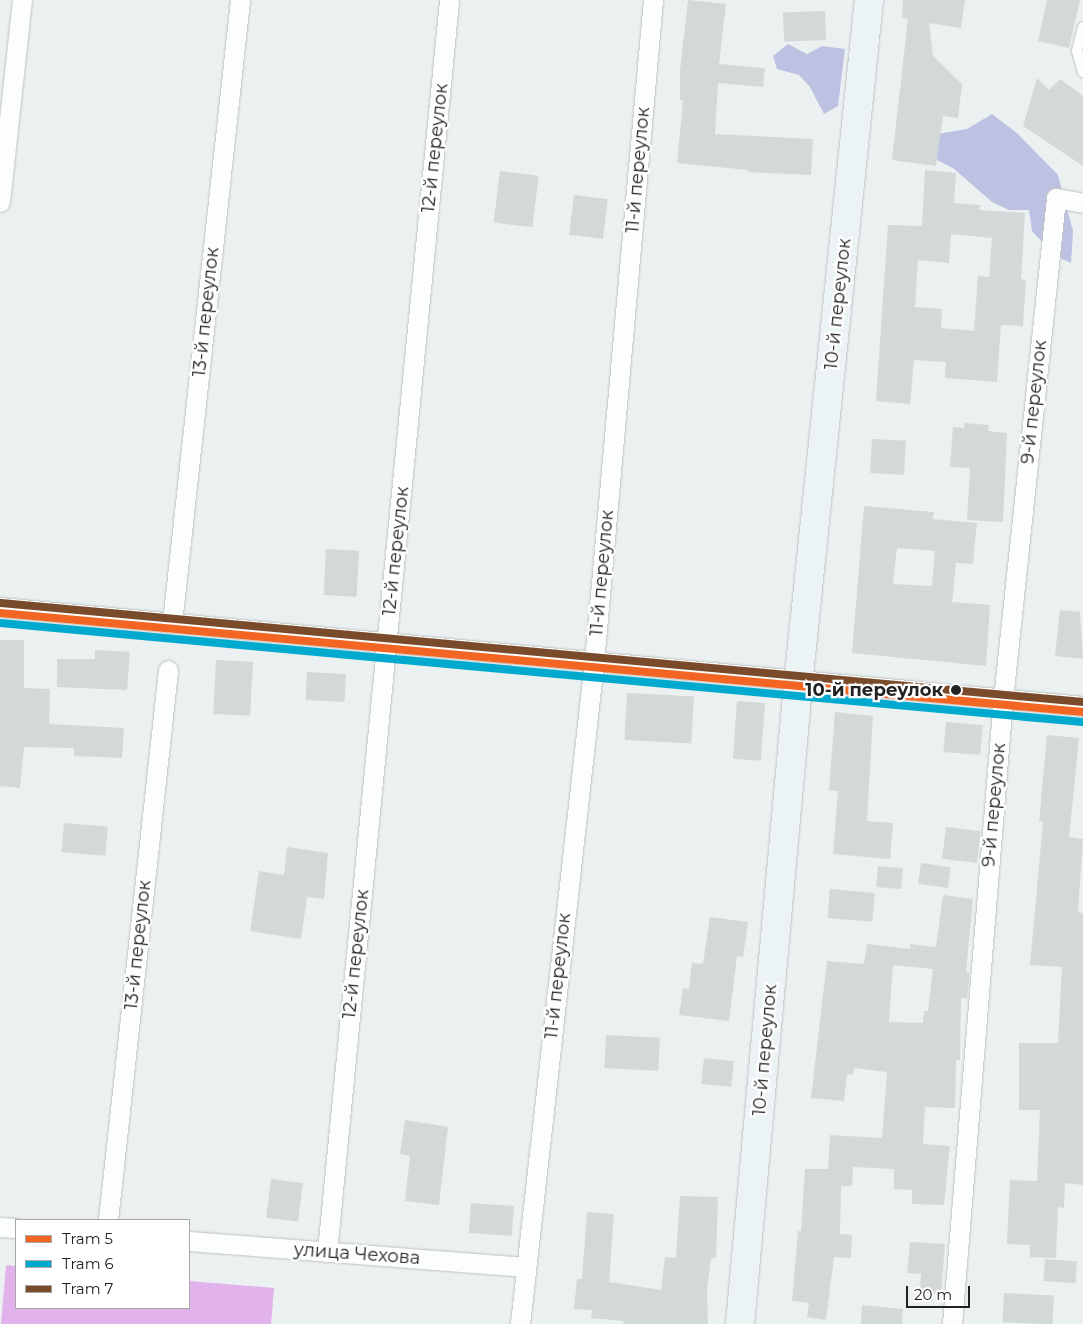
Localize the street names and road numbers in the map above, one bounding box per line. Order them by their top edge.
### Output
street label: 12-й переулок [417,82,453,214]
street label: 11-й переулок [622,106,654,234]
street label: 10-й переулок [820,237,856,371]
street label: 13-й переулок [188,246,224,378]
street label: 9-й переулок [1017,339,1051,465]
street label: 12-й переулок [378,485,414,617]
street label: 11-й переулок [586,509,618,637]
street label: 9-й переулок [978,742,1010,868]
street label: 13-й переулок [120,879,156,1011]
street label: 12-й переулок [338,888,374,1020]
street label: 11-й переулок [541,912,575,1040]
street label: 10-й переулок [748,983,782,1117]
street label: улица Чехова [293,1239,421,1269]

